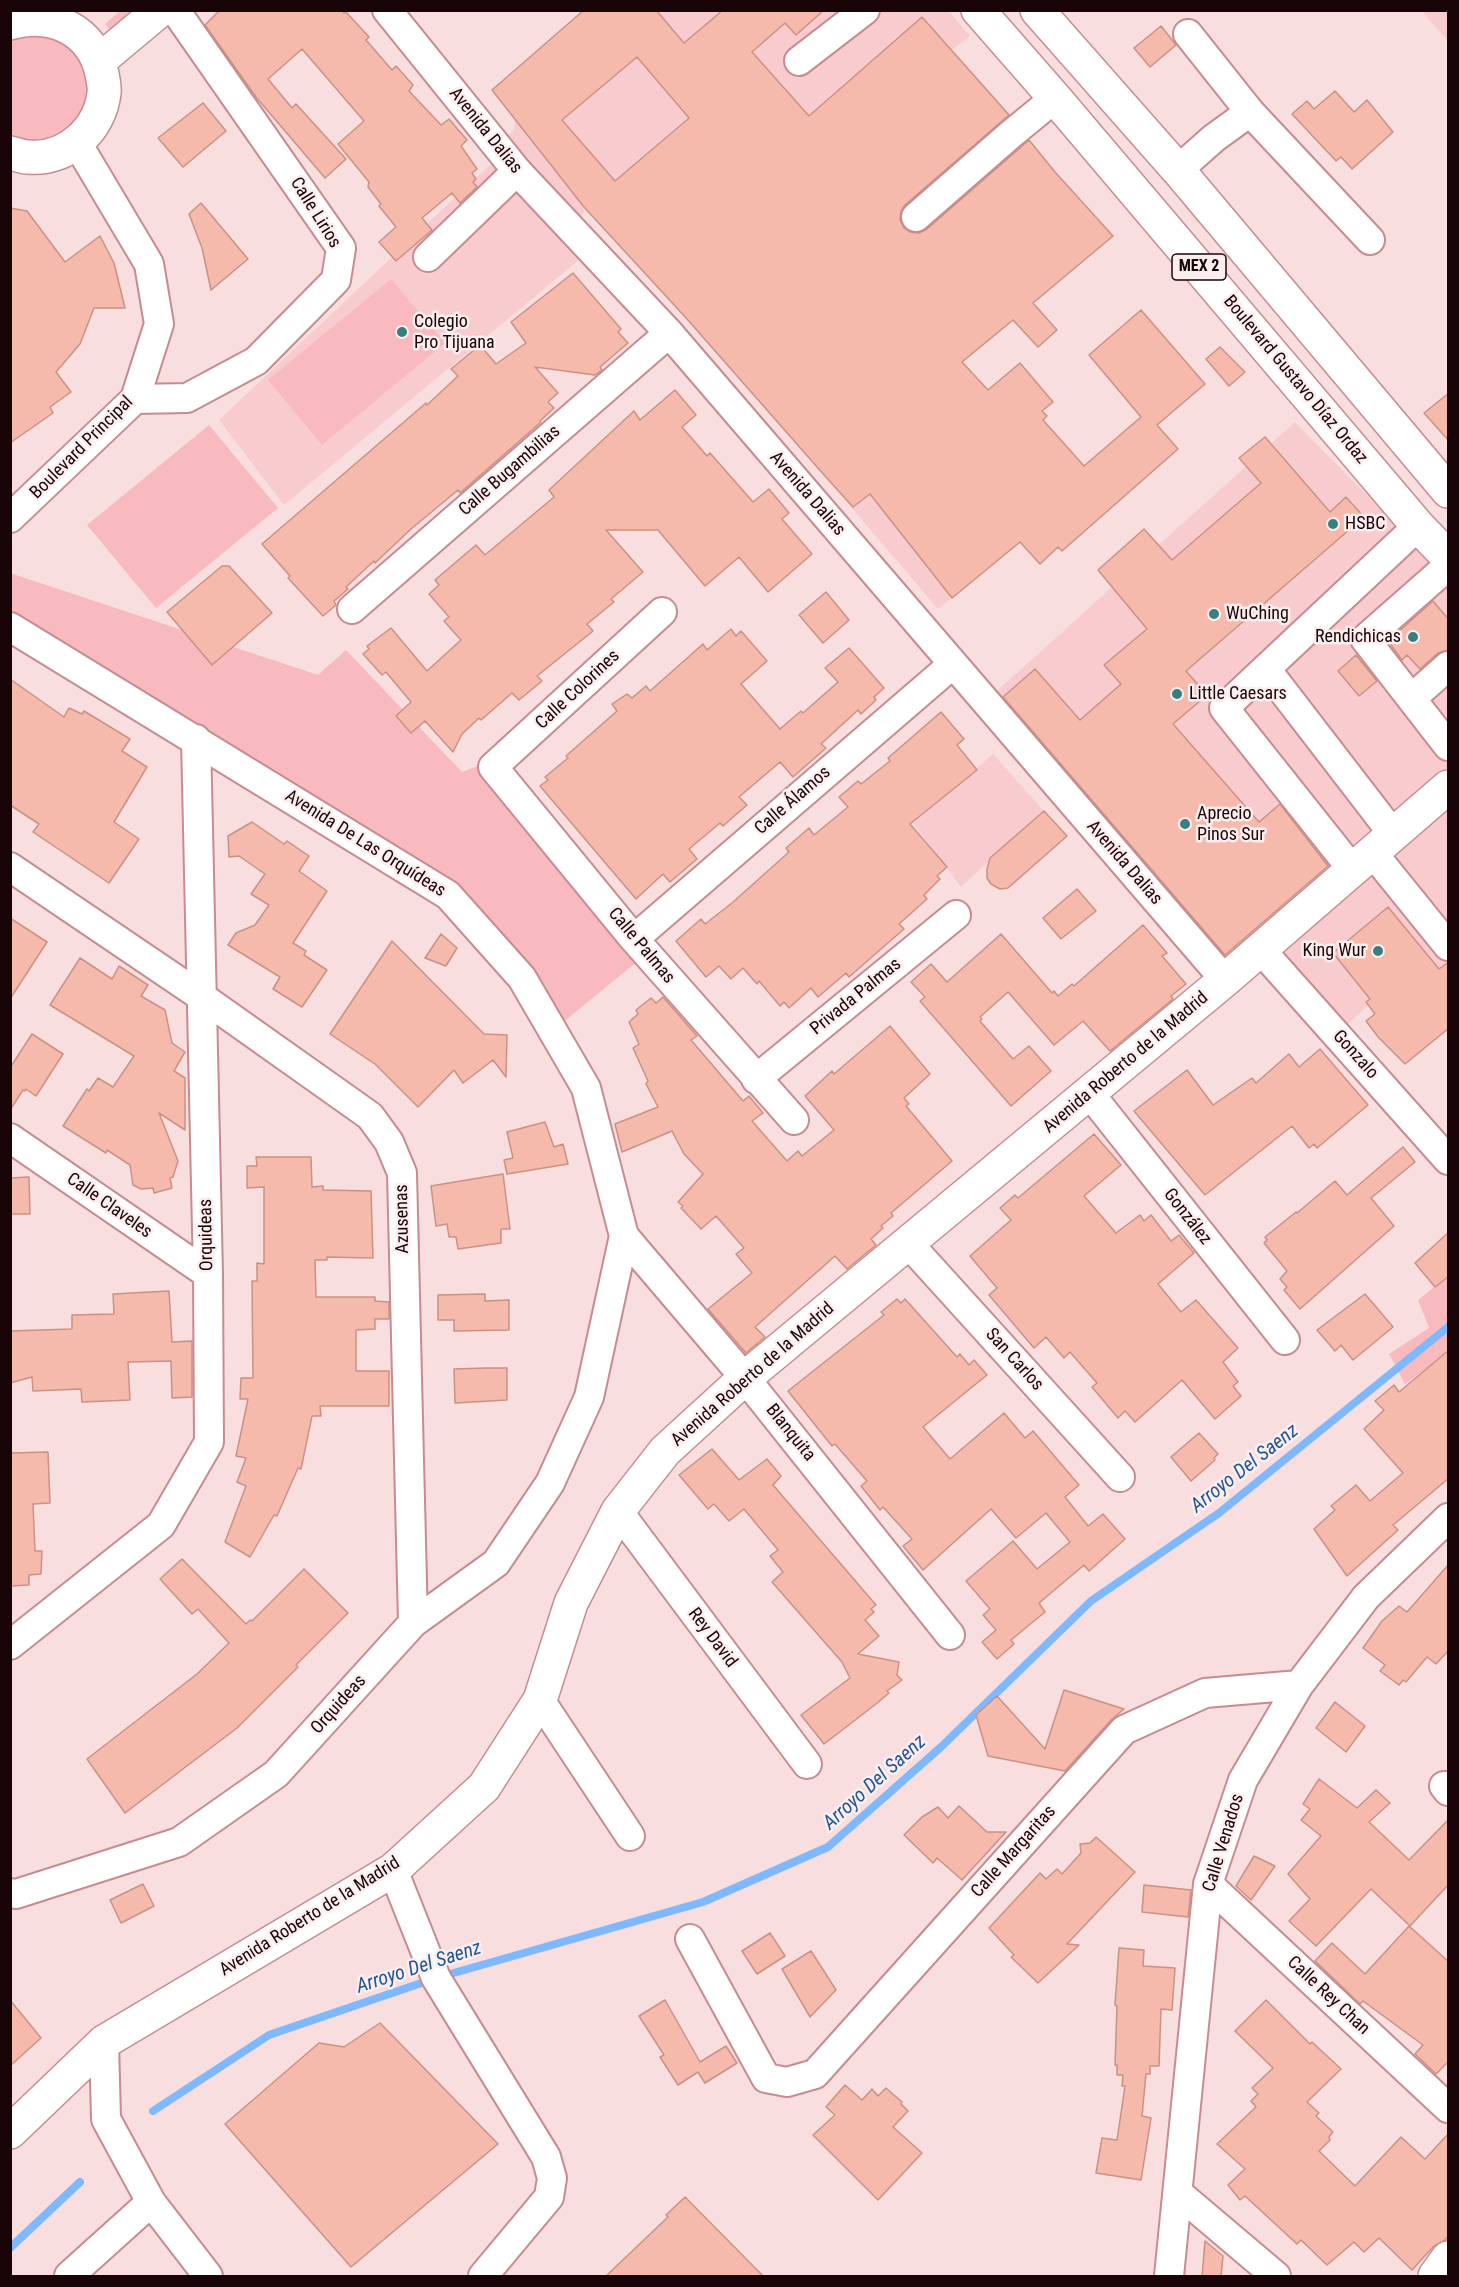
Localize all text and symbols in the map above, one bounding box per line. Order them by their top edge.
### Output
street label: Avenida Dalias [444,84,526,178]
street label: Calle Lirios [285,174,345,252]
road number: MEX 2 [1172,254,1226,280]
street label: Boulevard Gustavo Díaz Ordaz [1218,291,1372,469]
place label: Colegio Pro Tijuana [414,311,495,354]
marker: Colegio Pro Tijuana [395,325,409,339]
street label: Boulevard Principal [26,392,138,504]
street label: Calle Bugambilias [455,421,565,521]
street label: Avenida Dalias [765,447,849,541]
place label: HSBC [1345,513,1386,535]
marker: HSBC [1326,517,1340,531]
place label: WuChing [1226,603,1289,625]
marker: WuChing [1207,607,1221,621]
place label: Rendichicas [1315,626,1401,648]
marker: Rendichicas [1406,630,1420,644]
street label: Calle Colorines [531,646,625,734]
place label: Little Caesars [1189,683,1287,705]
marker: Little Caesars [1170,687,1184,701]
street label: Calle Álamos [751,762,835,840]
street label: Avenida De Las Orquídeas [281,786,449,902]
place label: Aprecio Pinos Sur [1197,803,1265,846]
street label: Avenida Dalias [1082,816,1166,910]
marker: Aprecio Pinos Sur [1178,817,1192,831]
street label: Calle Palmas [603,904,679,988]
place label: King Wur [1303,940,1366,962]
marker: King Wur [1371,944,1385,958]
street label: Privada Palmas [806,954,906,1040]
street label: Avenida Roberto de la Madrid [1039,988,1213,1138]
street label: Gonzalo [1328,1026,1382,1084]
street label: Calle Claveles [62,1169,156,1243]
street label: Azusenas [392,1184,414,1254]
street label: González [1158,1185,1216,1249]
street label: Orquideas [196,1199,218,1271]
street label: Avenida Roberto de la Madrid [667,1298,839,1452]
street label: San Carlos [980,1324,1048,1396]
street label: Blanquita [760,1400,820,1466]
water label: Arroyo Del Saenz [1186,1419,1304,1519]
street label: Rey David [683,1604,741,1672]
street label: Orquideas [307,1671,371,1739]
water label: Arroyo Del Saenz [819,1731,931,1835]
street label: Calle Venados [1199,1791,1249,1895]
street label: Calle Margaritas [967,1801,1061,1903]
street label: Avenida Roberto de la Madrid [216,1853,404,1981]
water label: Arroyo Del Saenz [353,1936,485,2000]
street label: Calle Rey Chan [1282,1952,1374,2040]

